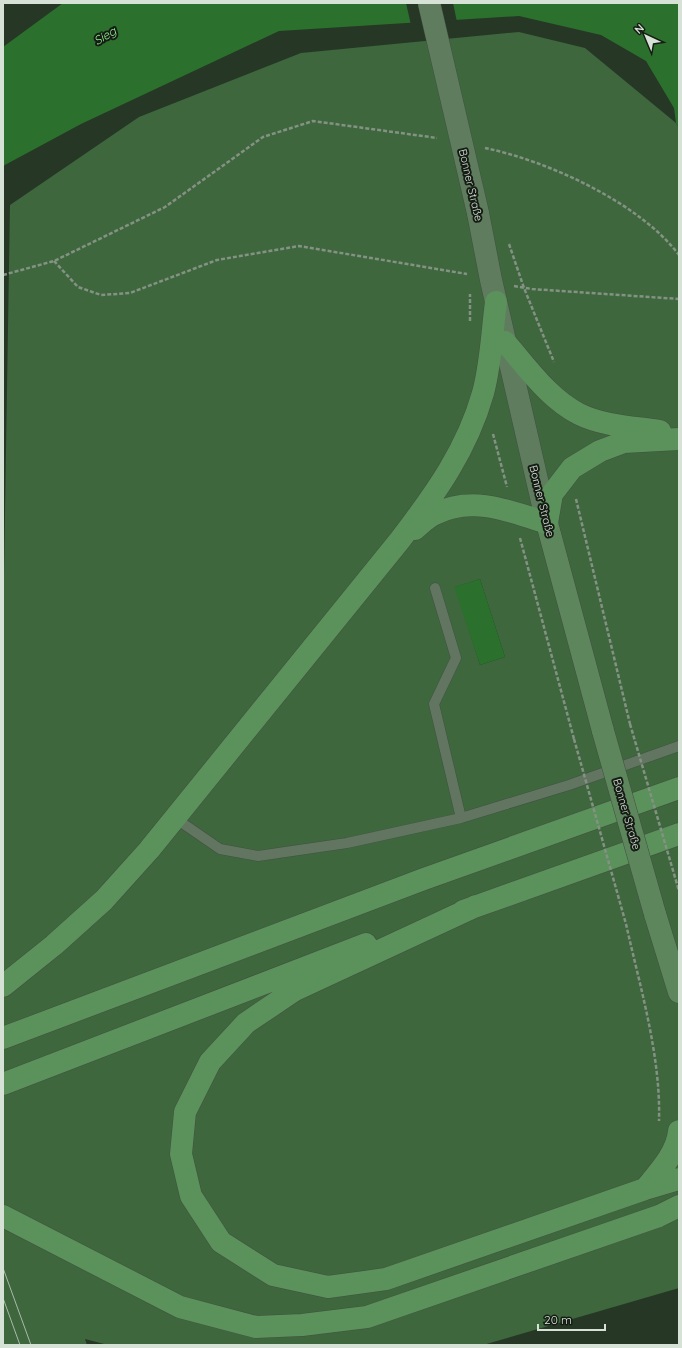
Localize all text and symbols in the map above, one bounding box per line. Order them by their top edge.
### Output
north arrow [626,16,666,56]
text: N [631,21,647,37]
water label: Sieg [91,22,120,48]
street label: Bonner Straße [456,148,486,222]
street label: Bonner Straße [526,464,558,538]
street label: Bonner Straße [610,777,644,851]
scale bar [538,1306,605,1332]
text: 20 m [544,1312,572,1327]

